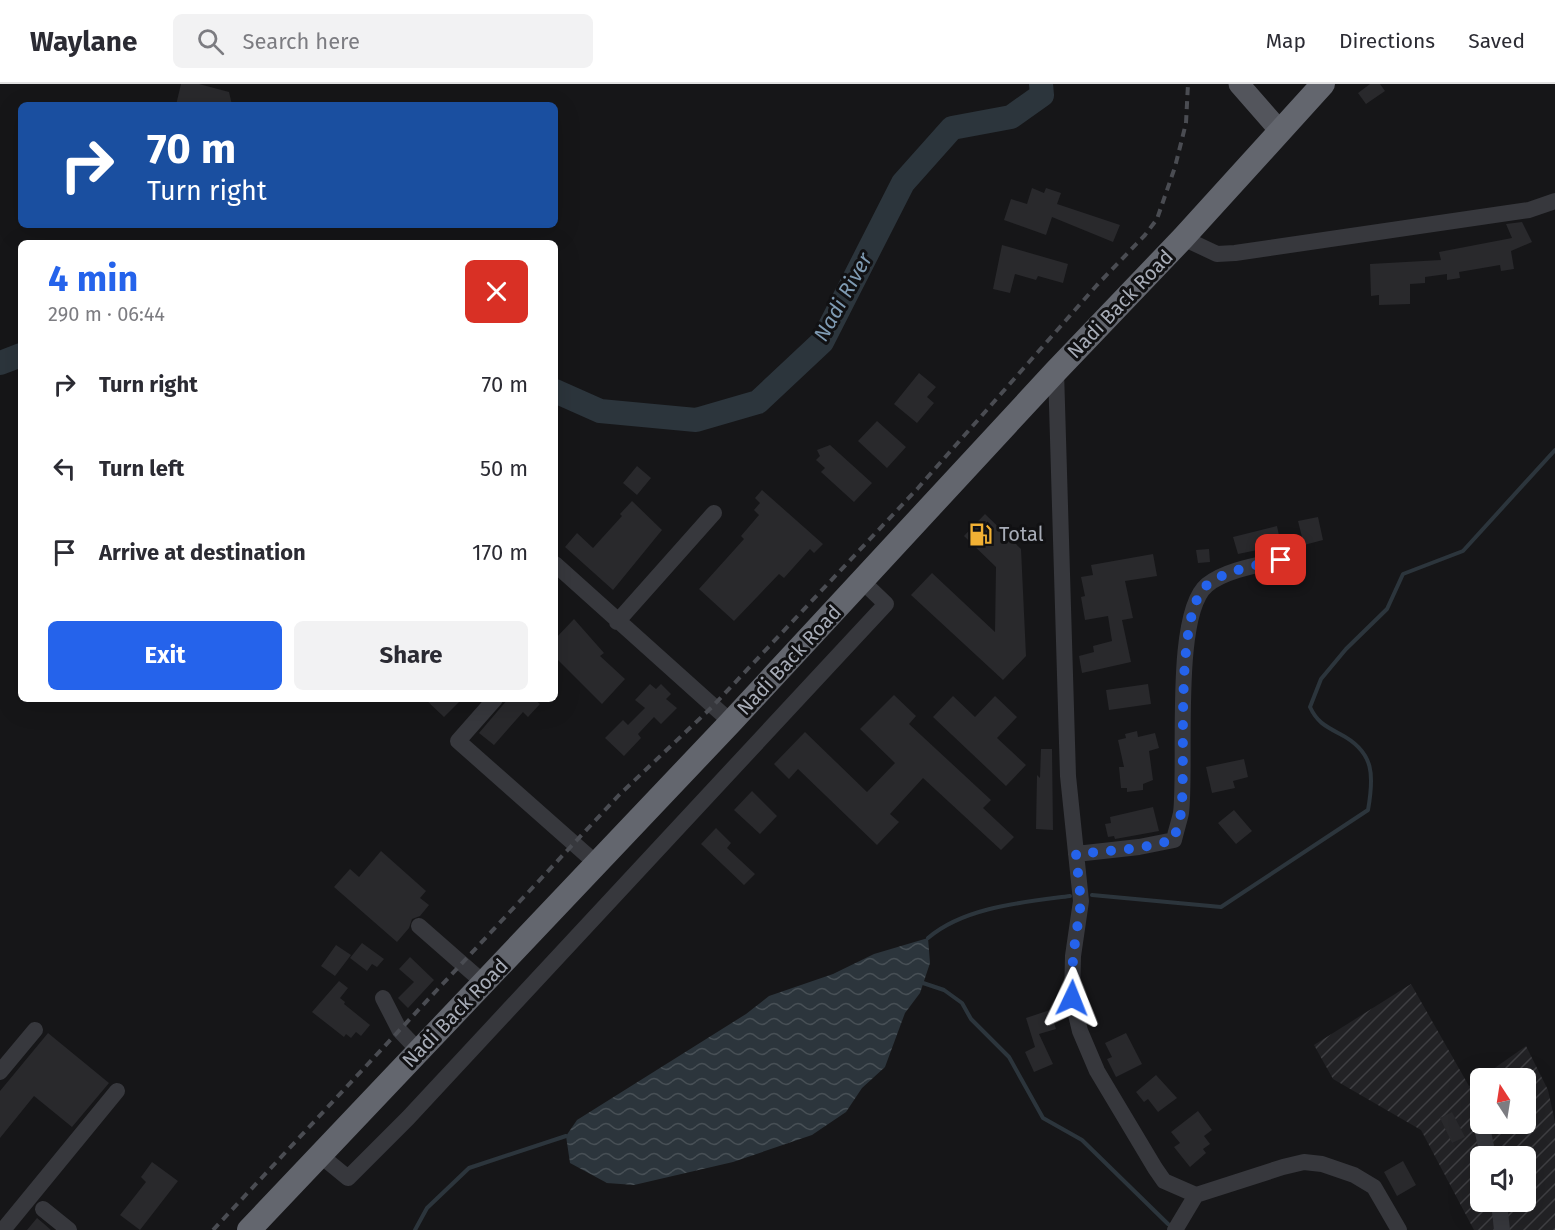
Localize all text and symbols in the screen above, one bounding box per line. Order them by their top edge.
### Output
search box [173,14,593,68]
text: Waylane [30,25,137,58]
icon: search [194,25,227,58]
text: Search here [242,28,360,55]
text: Map [1266,28,1306,54]
text: Directions [1339,28,1435,54]
text: Saved [1468,28,1525,54]
text: 70 m [147,124,236,174]
icon: right [48,126,126,204]
text: Turn right [147,175,267,207]
street label: Nadi Back Road [1062,245,1178,363]
water label: Nadi River [808,247,878,346]
text: 4 min [48,257,138,301]
button: close [465,260,528,323]
text: 290 m · 06:44 [48,302,165,326]
icon: right [48,368,81,401]
text: Turn right [99,371,198,398]
text: 70 m [482,371,528,398]
icon: left [48,452,81,485]
text: Turn left [99,455,184,482]
text: 50 m [480,455,528,482]
fuel station icon: Total [968,521,994,547]
place label: Total [999,522,1044,546]
pin [1255,534,1306,585]
icon: arrive [48,536,81,569]
text: Arrive at destination [99,539,306,566]
text: 170 m [472,539,528,566]
icon: arrive [1264,543,1297,576]
street label: Nadi Back Road [732,600,846,720]
button: Exit [48,621,282,690]
button: Share [294,621,528,690]
street label: Nadi Back Road [397,954,513,1072]
position arrow [1040,966,1104,1030]
north arrow [1470,1068,1536,1134]
map controls [1470,1068,1536,1212]
button: sound [1470,1146,1536,1212]

